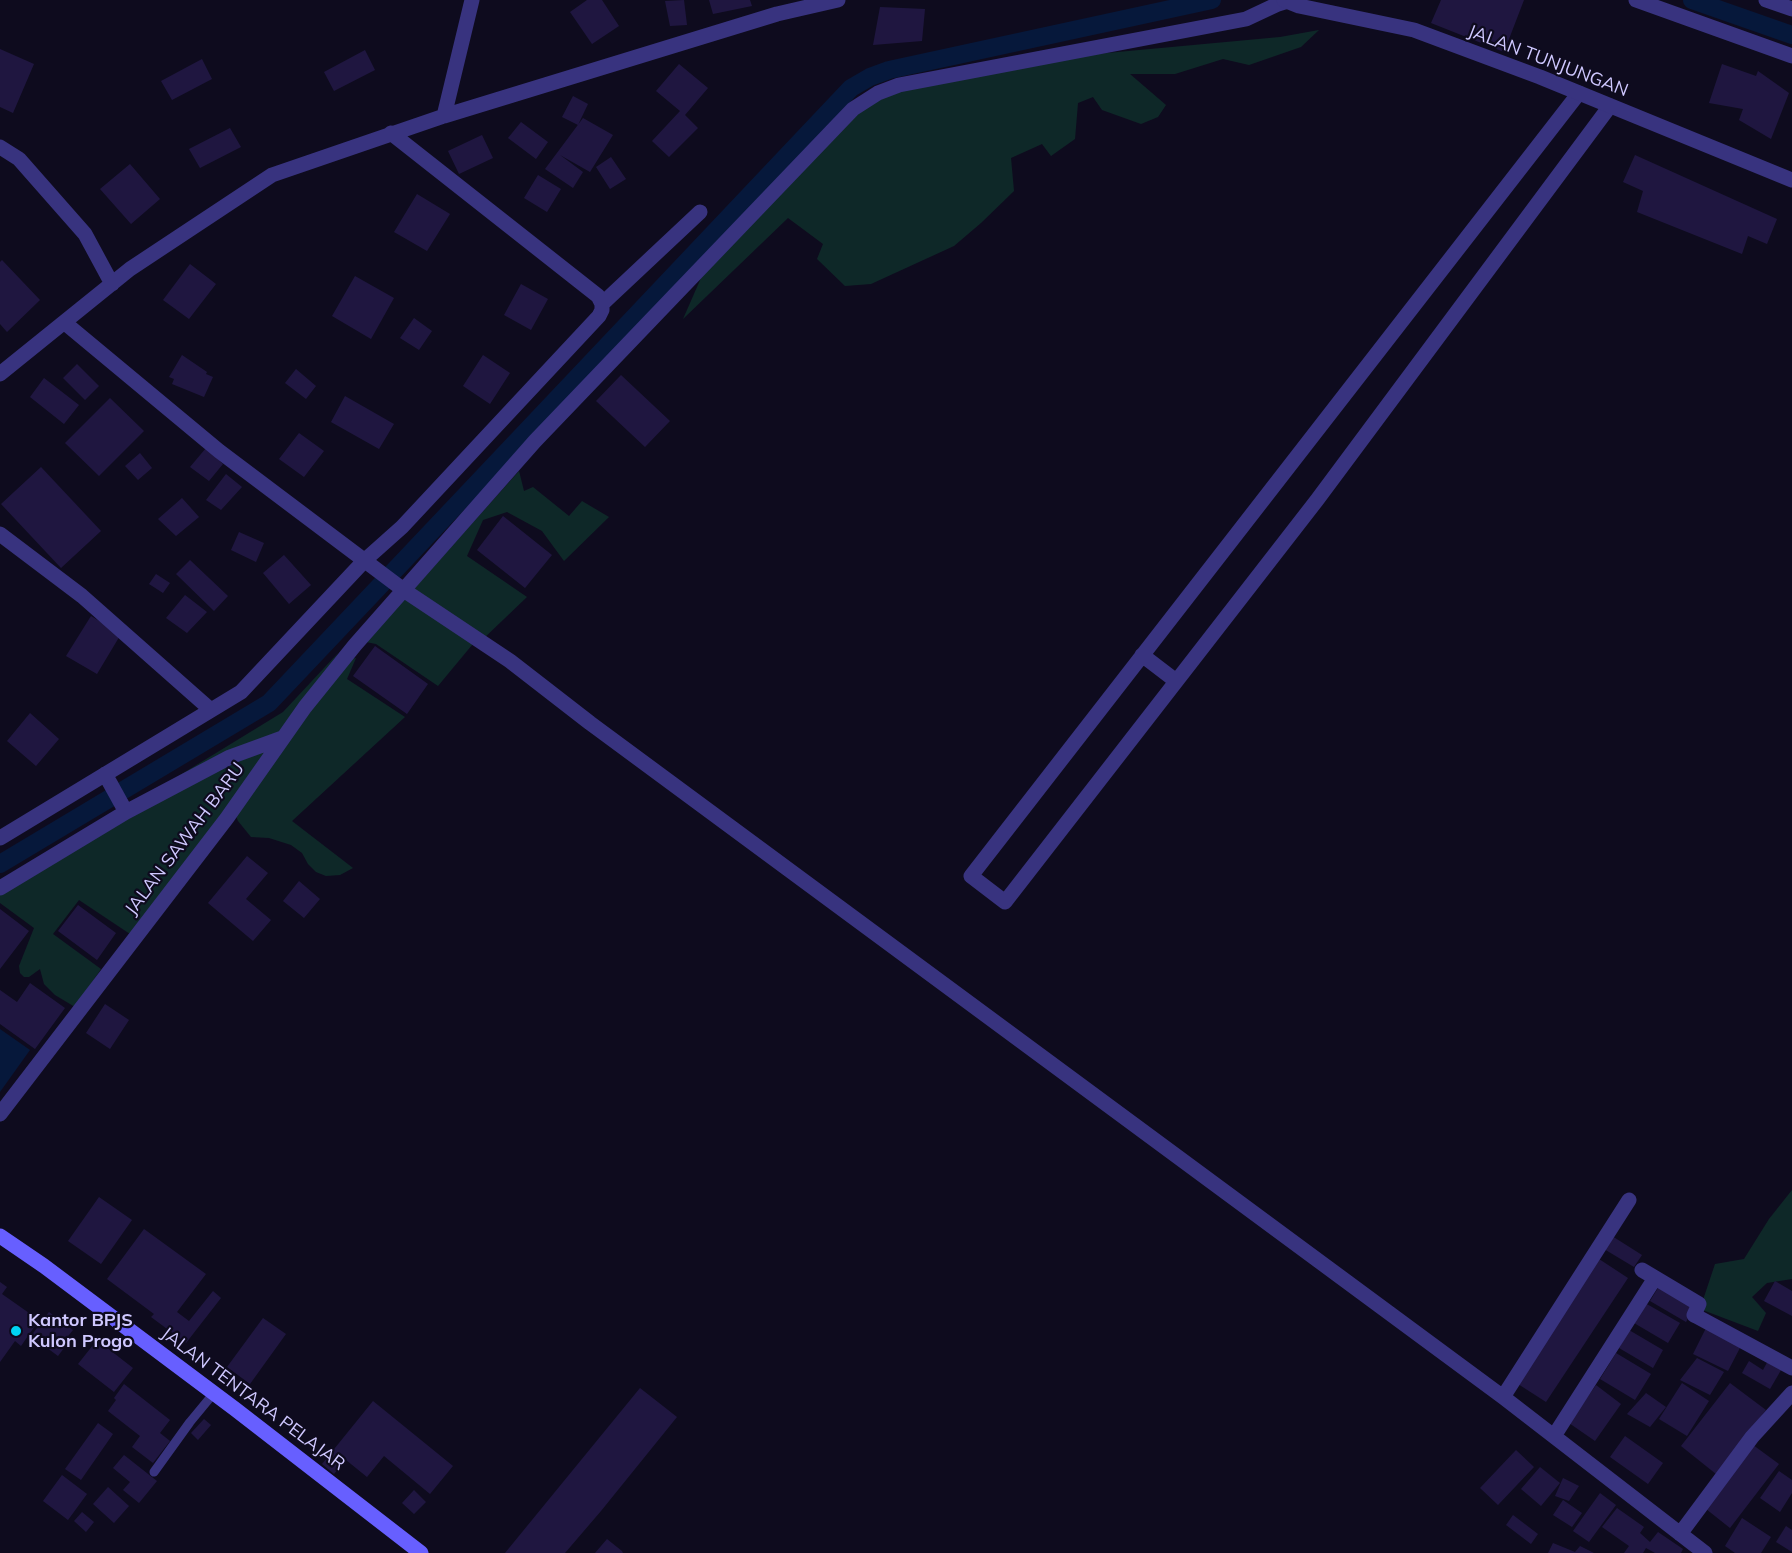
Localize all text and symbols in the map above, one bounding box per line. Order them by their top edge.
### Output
street label: JALAN TUNJUNGAN [1465,20,1631,102]
street label: JALAN SAWAH BARU [121,759,249,919]
place label: Kantor BPJS Kulon Progo [28,1310,133,1352]
street label: JALAN TENTARA PELAJAR [157,1323,349,1475]
marker: Kantor BPJS Kulon Progo [9,1324,23,1338]

